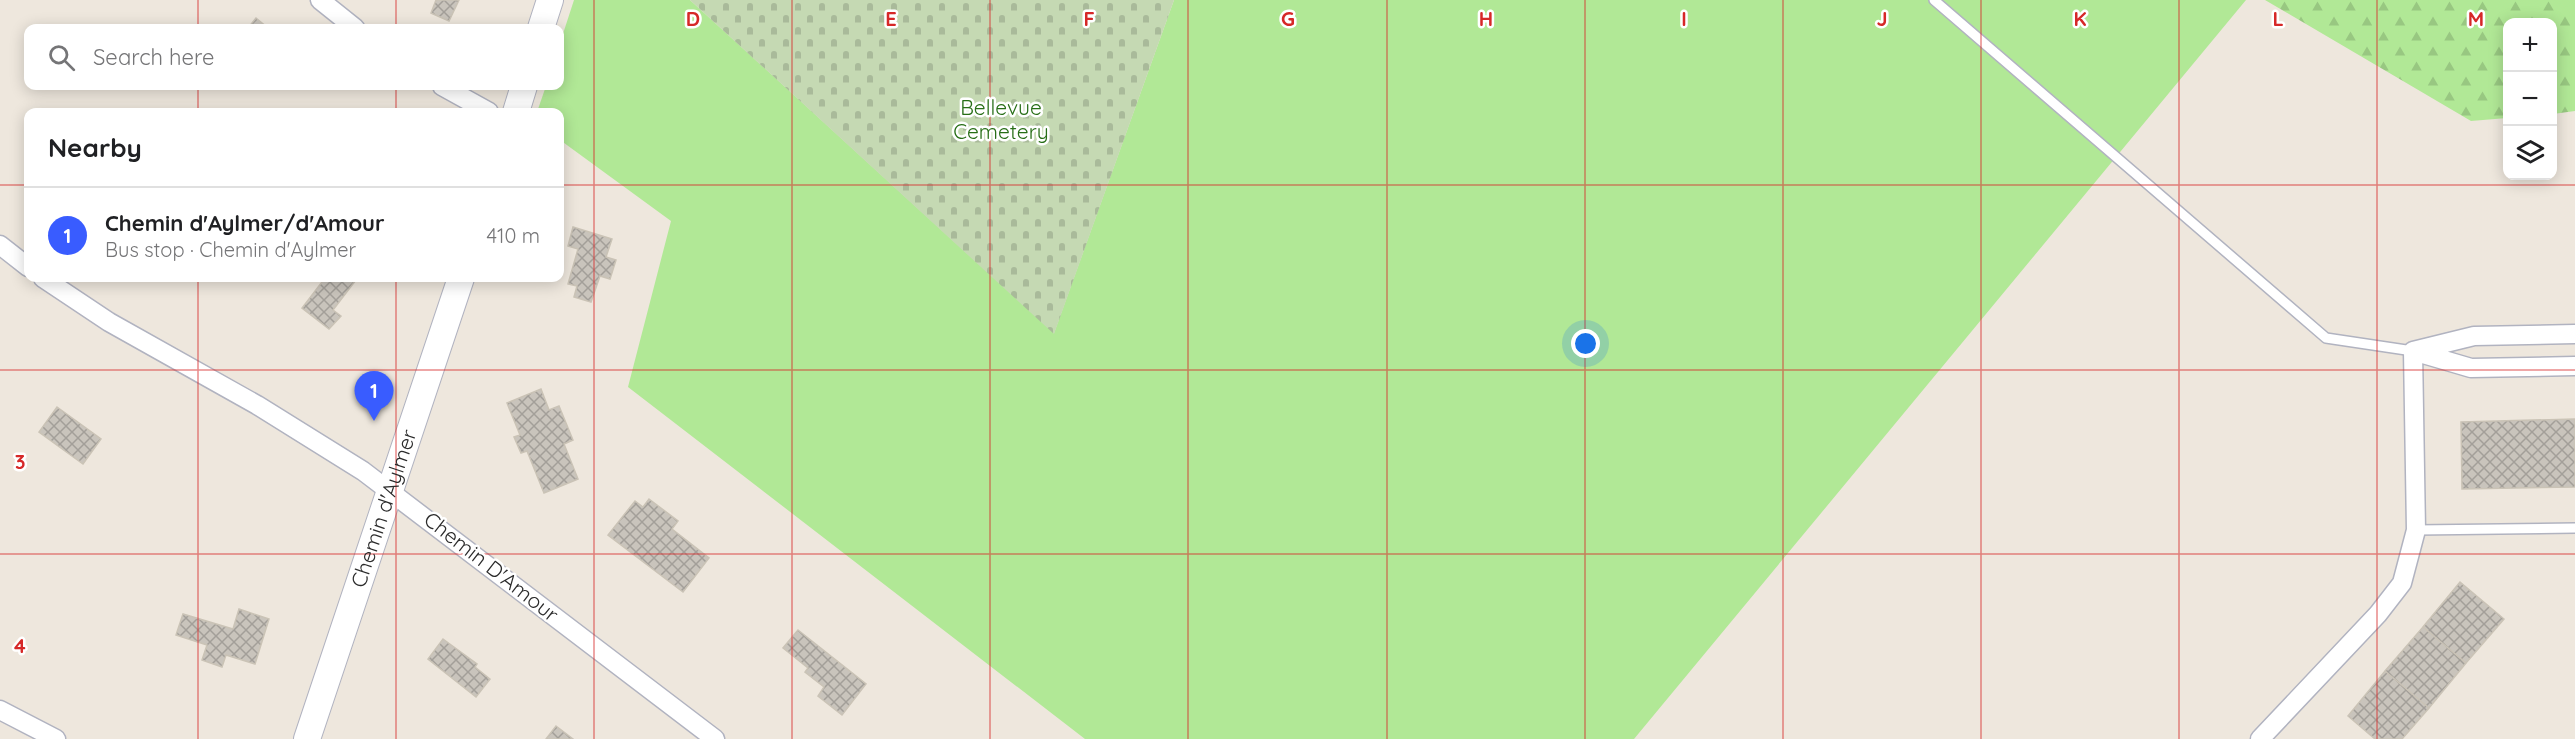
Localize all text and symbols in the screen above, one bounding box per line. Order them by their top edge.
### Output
text: D [686,6,700,31]
text: E [885,6,897,31]
text: F [1083,6,1095,31]
text: G [1281,6,1295,31]
text: H [1479,6,1493,31]
text: I [1681,6,1687,31]
text: J [1876,6,1888,31]
text: K [2073,6,2087,31]
text: L [2272,6,2284,31]
text: M [2468,6,2484,31]
map controls [2503,18,2557,180]
button: + [2503,18,2557,72]
search box [24,24,564,90]
icon: search [45,41,78,74]
text: Search here [93,43,214,71]
button: − [2503,72,2557,126]
park label: Bellevue Cemetery [953,94,1049,144]
button: layers [2503,126,2557,180]
text: Nearby [48,131,142,164]
text: Chemin d'Aylmer/d'Amour [105,209,385,237]
text: 1 [64,223,71,248]
text: 410 m [487,223,540,248]
text: Bus stop · Chemin d'Aylmer [105,237,356,262]
your location [1571,329,1600,358]
pin: 1 [354,372,394,421]
street label: Chemin d'Aylmer [345,426,421,590]
text: 3 [15,449,25,474]
street label: Chemin D'Amour [419,506,564,627]
text: 4 [14,633,26,658]

